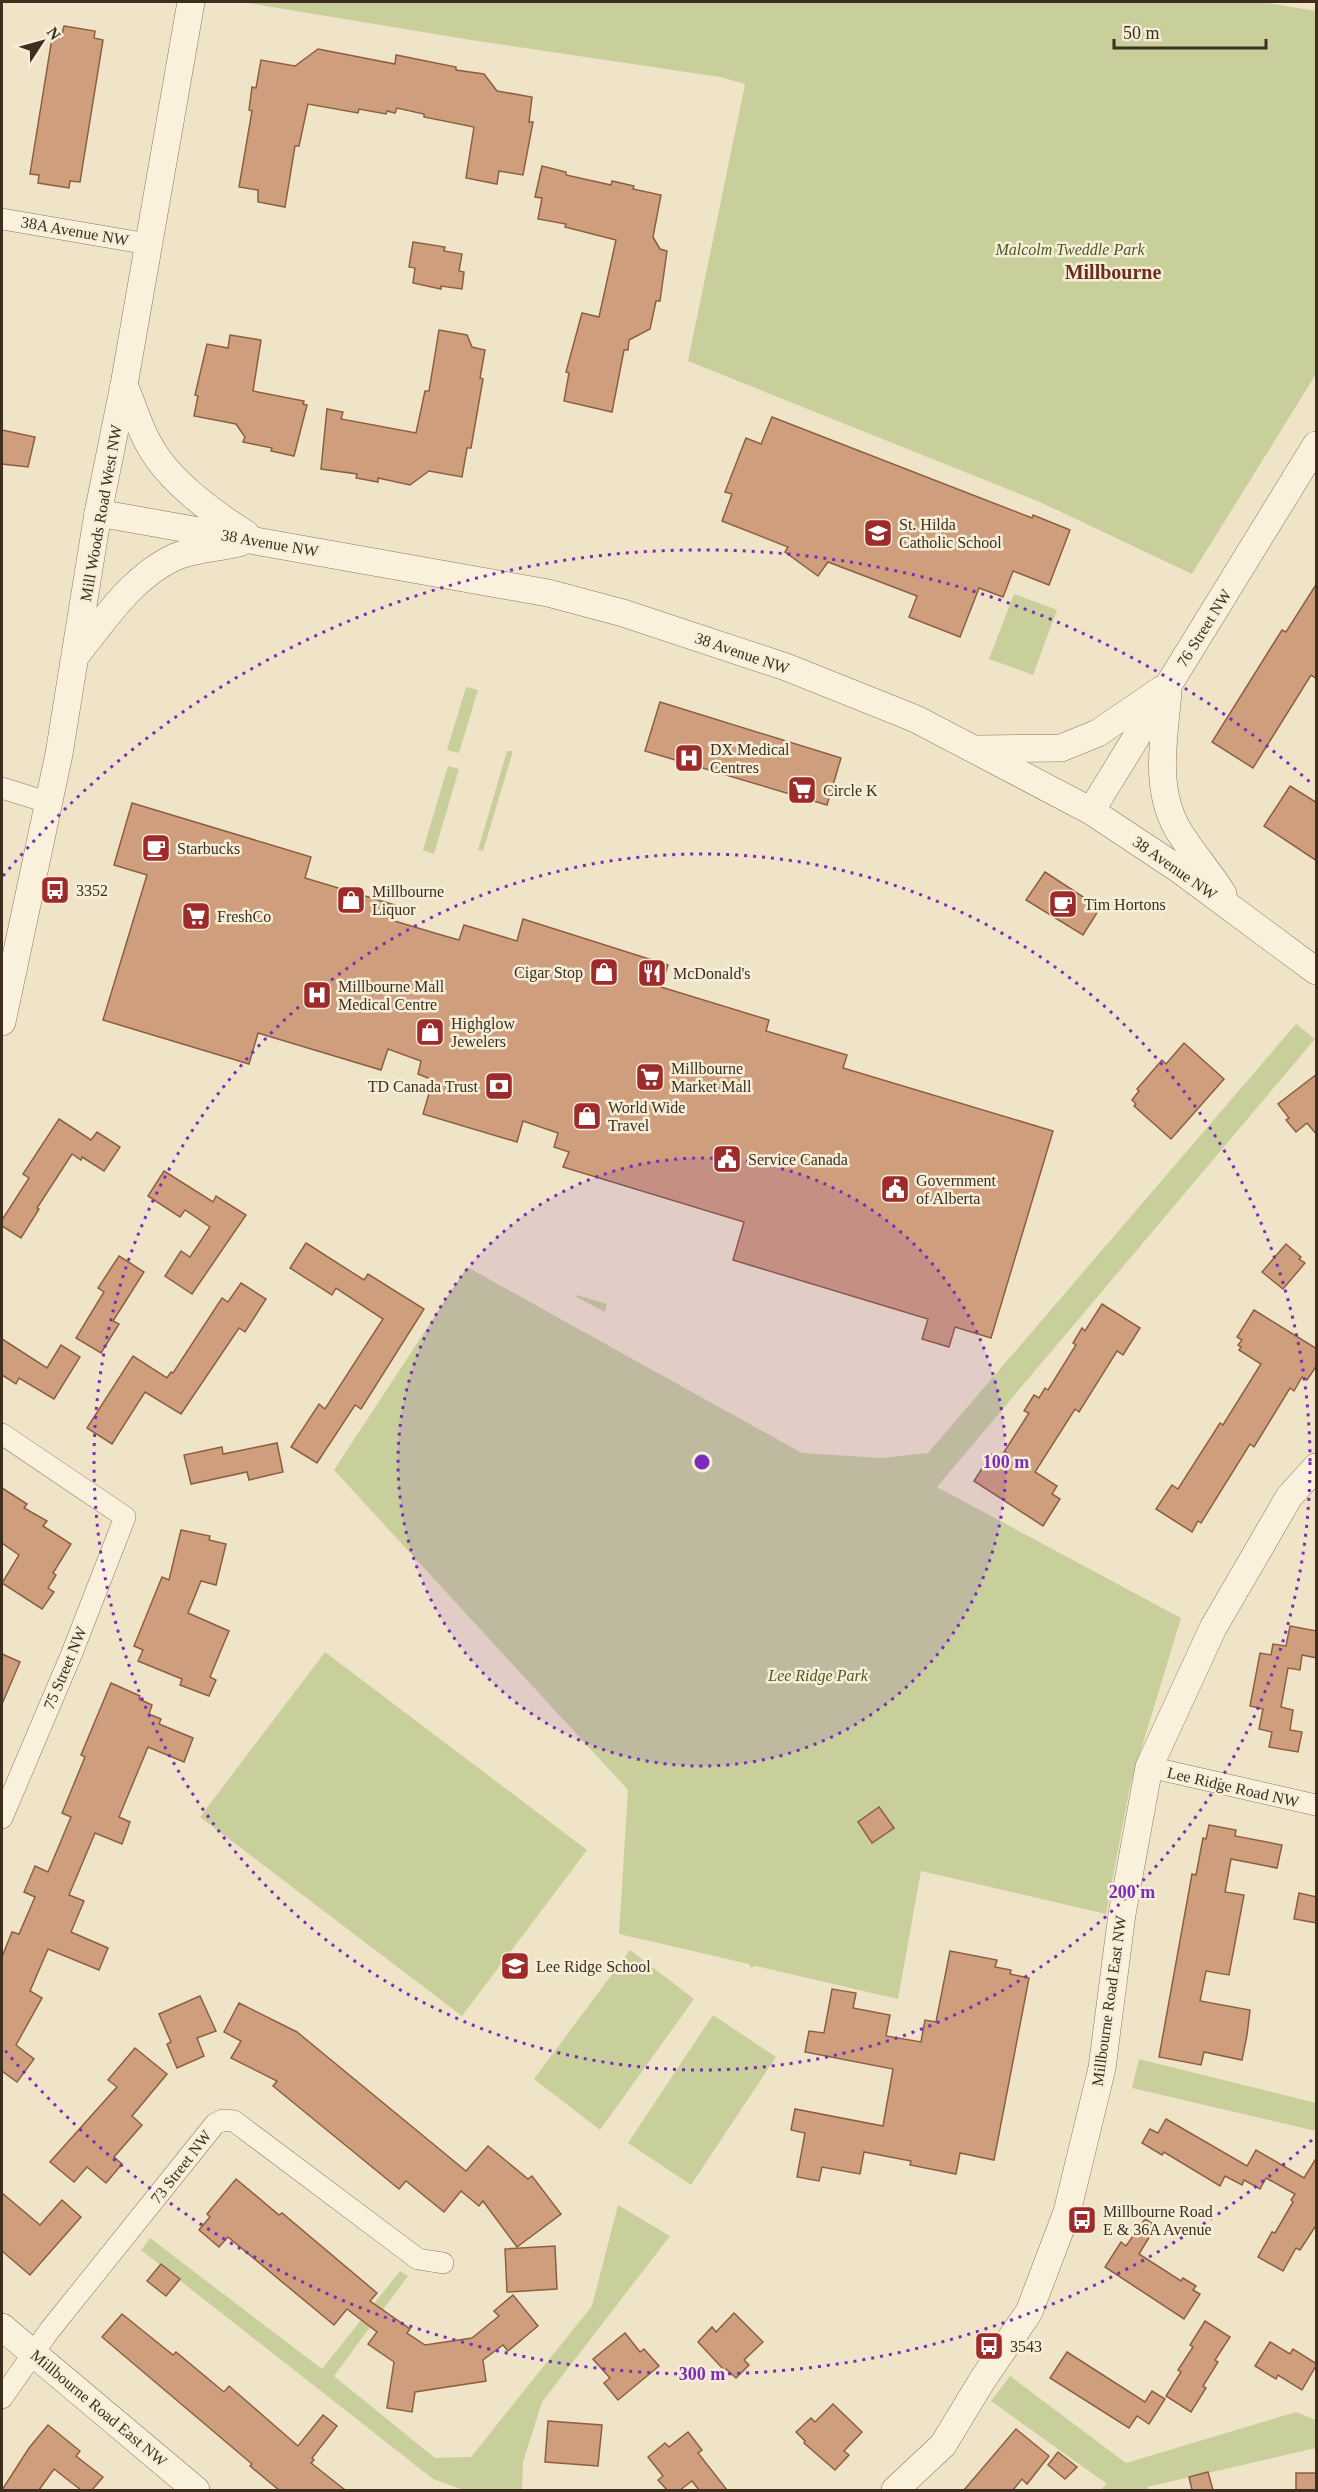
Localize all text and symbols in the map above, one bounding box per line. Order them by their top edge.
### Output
north arrow [12,12,72,72]
scale bar [1114,12,1266,50]
text: 50 m [1123,23,1160,43]
text: N [43,24,64,44]
street label: 38A Avenue NW [20,213,131,249]
park label: Malcolm Tweddle Park [994,241,1145,258]
district label: Millbourne [1065,261,1161,283]
street label: Mill Woods Road West NW [77,422,125,603]
place label: St. Hilda Catholic School [899,516,1002,551]
school or university icon: St. Hilda Catholic School [862,517,894,549]
street label: 38 Avenue NW [220,526,321,560]
street label: 76 Street NW [1173,585,1235,670]
street label: 38 Avenue NW [693,629,792,677]
place label: DX Medical Centres [710,741,790,776]
hospital icon: DX Medical Centres [673,742,705,774]
supermarket icon: Circle K [786,774,818,806]
place label: Circle K [823,782,878,799]
cafe icon: Starbucks [140,832,172,864]
street label: 38 Avenue NW [1130,833,1221,904]
place label: Starbucks [177,840,240,857]
bus stop icon: 3352 [39,874,71,906]
place label: 3352 [76,882,108,899]
place label: Millbourne Liquor [372,883,444,919]
shop icon: Millbourne Liquor [335,884,367,916]
cafe icon: Tim Hortons [1047,888,1079,920]
place label: Tim Hortons [1084,896,1166,913]
supermarket icon: FreshCo [180,900,212,932]
place label: FreshCo [217,908,271,925]
shop icon: Cigar Stop [588,956,620,988]
restaurant icon: McDonald's [636,957,668,989]
place label: Cigar Stop [514,964,583,982]
place label: McDonald's [673,965,751,982]
place label: Millbourne Mall Medical Centre [338,978,445,1013]
hospital icon: Millbourne Mall Medical Centre [301,979,333,1011]
place label: Highglow Jewelers [451,1015,515,1050]
shop icon: Highglow Jewelers [414,1016,446,1048]
place label: Millbourne Market Mall [671,1060,752,1095]
supermarket icon: Millbourne Market Mall [634,1061,666,1093]
bank icon: TD Canada Trust [483,1070,515,1102]
place label: TD Canada Trust [368,1078,479,1095]
place label: World Wide Travel [608,1099,685,1134]
shop icon: World Wide Travel [571,1100,603,1132]
public building icon: Service Canada [711,1143,743,1175]
place label: Service Canada [748,1151,848,1168]
place label: Government of Alberta [916,1172,997,1207]
public building icon: Government of Alberta [879,1173,911,1205]
centre of rings [692,1452,712,1472]
text: 100 m [983,1452,1029,1472]
street label: 75 Street NW [40,1623,90,1712]
park label: Lee Ridge Park [767,1667,869,1685]
street label: Lee Ridge Road NW [1165,1764,1301,1812]
text: 200 m [1109,1882,1155,1902]
street label: Millbourne Road East NW [1089,1914,1130,2087]
school or university icon: Lee Ridge School [499,1950,531,1982]
place label: Lee Ridge School [536,1958,651,1976]
street label: 73 Street NW [147,2126,215,2207]
place label: Millbourne Road E & 36A Avenue [1103,2203,1213,2238]
bus stop icon: Millbourne Road E & 36A Avenue [1066,2204,1098,2236]
bus stop icon: 3543 [973,2330,1005,2362]
place label: 3543 [1010,2338,1042,2355]
street label: Millbourne Road East NW [28,2346,171,2470]
text: 300 m [679,2364,725,2384]

